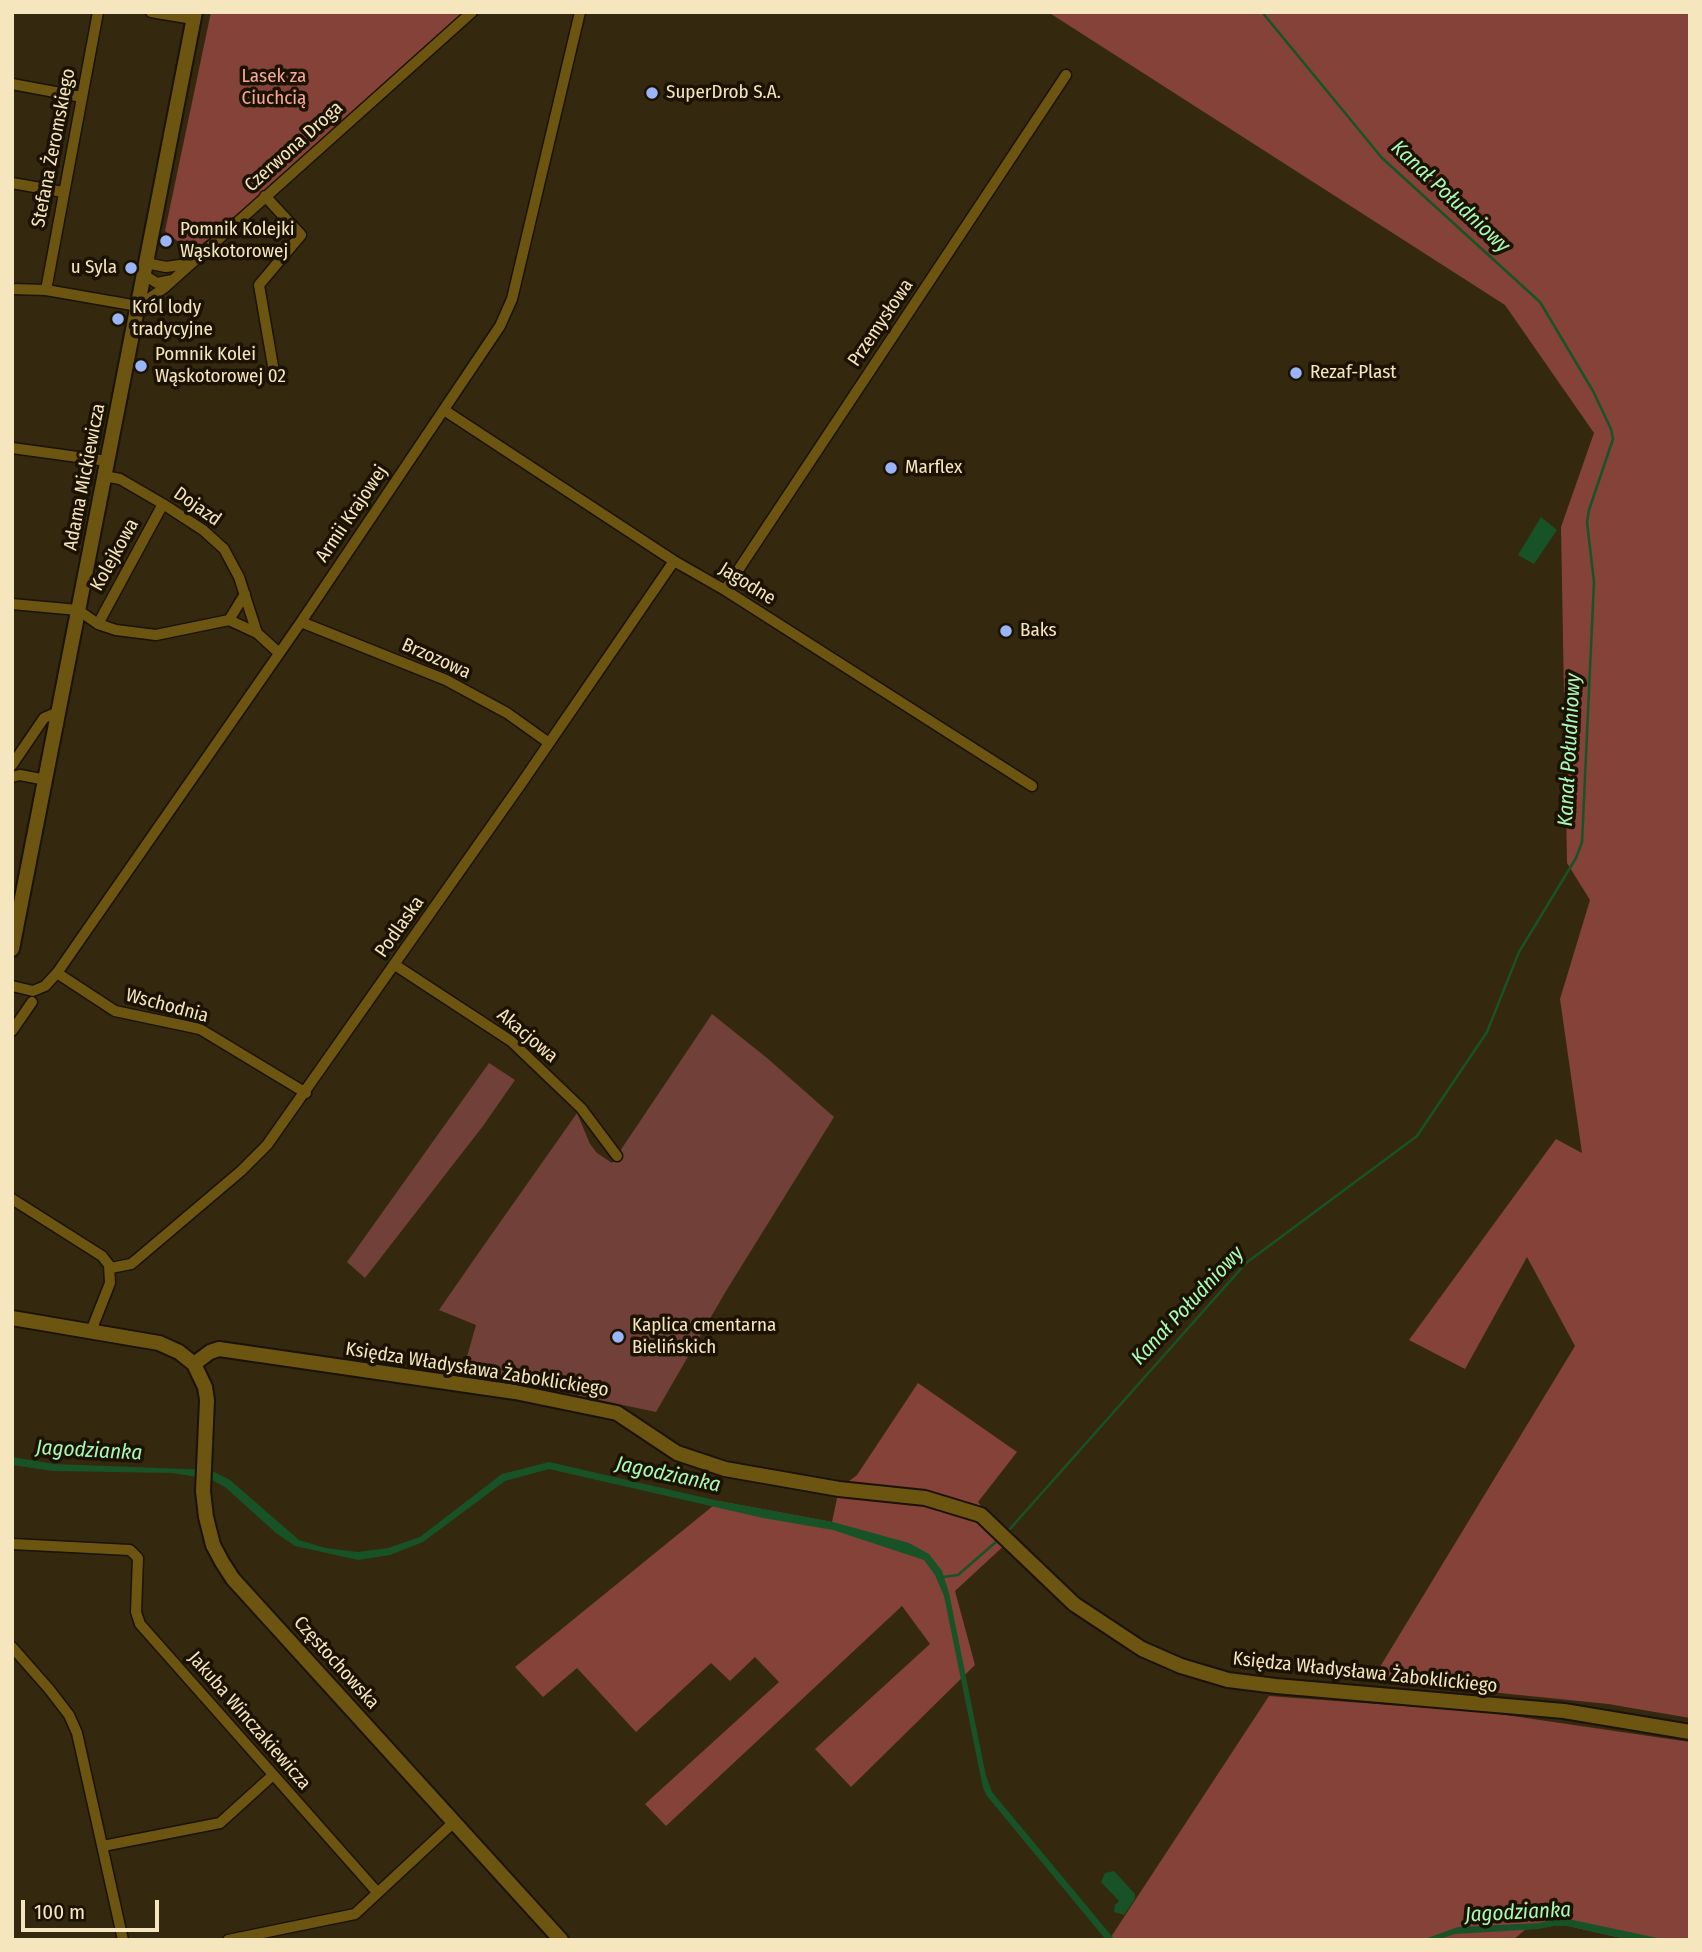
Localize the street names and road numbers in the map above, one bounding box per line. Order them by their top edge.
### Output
street label: Stefana Żeromskiego [27,66,81,230]
street label: Czerwona Droga [240,97,348,197]
street label: Przemysłowa [843,275,919,371]
street label: Adama Mickiewicza [60,402,110,552]
street label: Armii Krajowej [311,461,393,567]
street label: Dojazd [169,483,225,531]
street label: Kolejkowa [86,515,144,595]
street label: Jagodne [714,558,780,610]
street label: Brzozowa [398,634,474,684]
street label: Podlaska [371,892,429,962]
street label: Wschodnia [123,984,211,1028]
street label: Akacjowa [492,1004,562,1068]
street label: Księdza Władysława Żaboklickiego [344,1338,610,1402]
street label: Częstochowska [288,1612,384,1714]
street label: Jakuba Winczakiewicza [183,1647,315,1795]
street label: Księdza Władysława Żaboklickiego [1232,1648,1498,1698]

